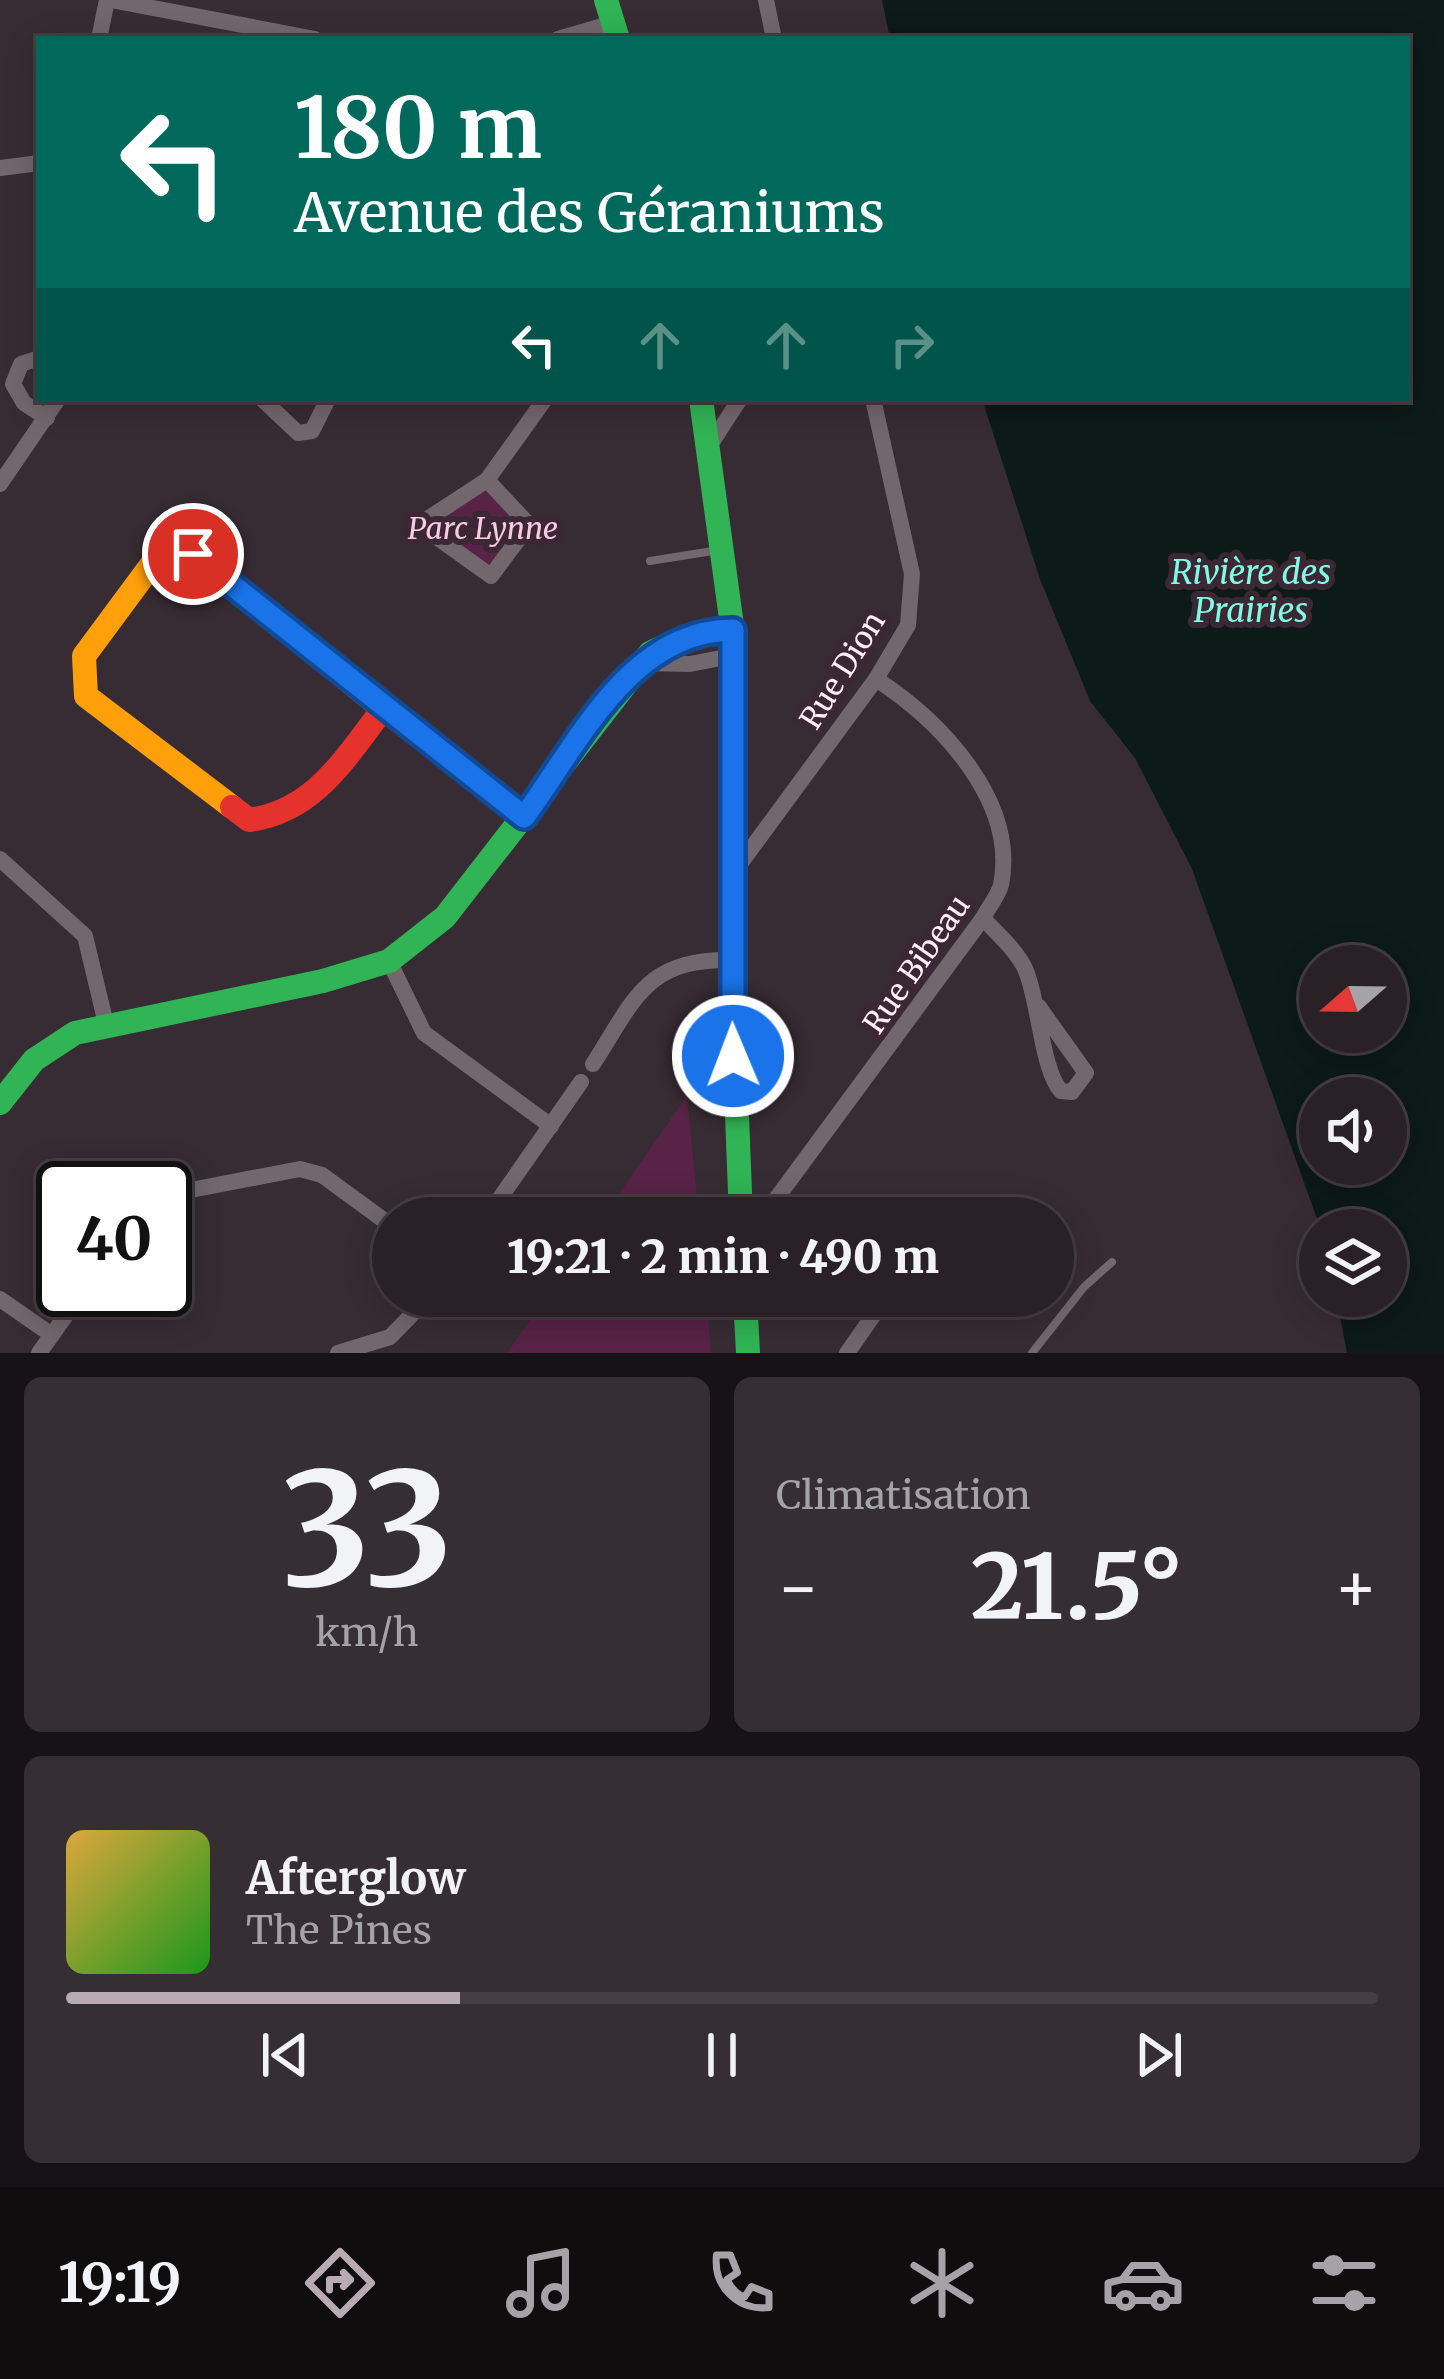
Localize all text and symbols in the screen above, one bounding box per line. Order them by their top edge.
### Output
text: 180 m [294,75,542,181]
icon: left [96,84,252,240]
text: Avenue des Géraniums [294,179,885,247]
icon: left [501,312,567,378]
icon: ahead [627,312,693,378]
icon: ahead [753,312,819,378]
icon: right [879,312,945,378]
pin [142,503,244,605]
park label: Parc Lynne [408,509,558,547]
icon: arrive [160,521,226,587]
water label: Rivière des Prairies [1171,552,1331,631]
street label: Rue Dion [791,604,893,736]
street label: Rue Bibeau [854,887,978,1041]
north arrow [1299,945,1407,1053]
map controls [1299,945,1407,1317]
position arrow [670,993,796,1119]
button: sound [1299,1077,1407,1185]
speed limit sign: 40 [36,1161,192,1317]
button: layers [1299,1209,1407,1317]
text: 19:21 · 2 min · 490 m [507,1229,939,1285]
text: 33 [281,1431,453,1628]
text: Climatisation [776,1471,1031,1520]
text: 21.5° [971,1530,1183,1644]
text: − [776,1546,820,1629]
text: + [1334,1546,1378,1629]
text: km/h [315,1608,419,1657]
text: Afterglow [246,1850,466,1906]
text: The Pines [246,1906,432,1955]
icon: previous [252,2022,318,2088]
icon: pause [689,2022,755,2088]
icon: next [1126,2022,1192,2088]
icon: directions [298,2241,382,2325]
icon: music [499,2241,583,2325]
icon: phone [699,2241,783,2325]
icon: climate [900,2241,984,2325]
icon: car [1101,2241,1185,2325]
icon: filters [1302,2241,1386,2325]
text: 19:19 [58,2249,181,2317]

